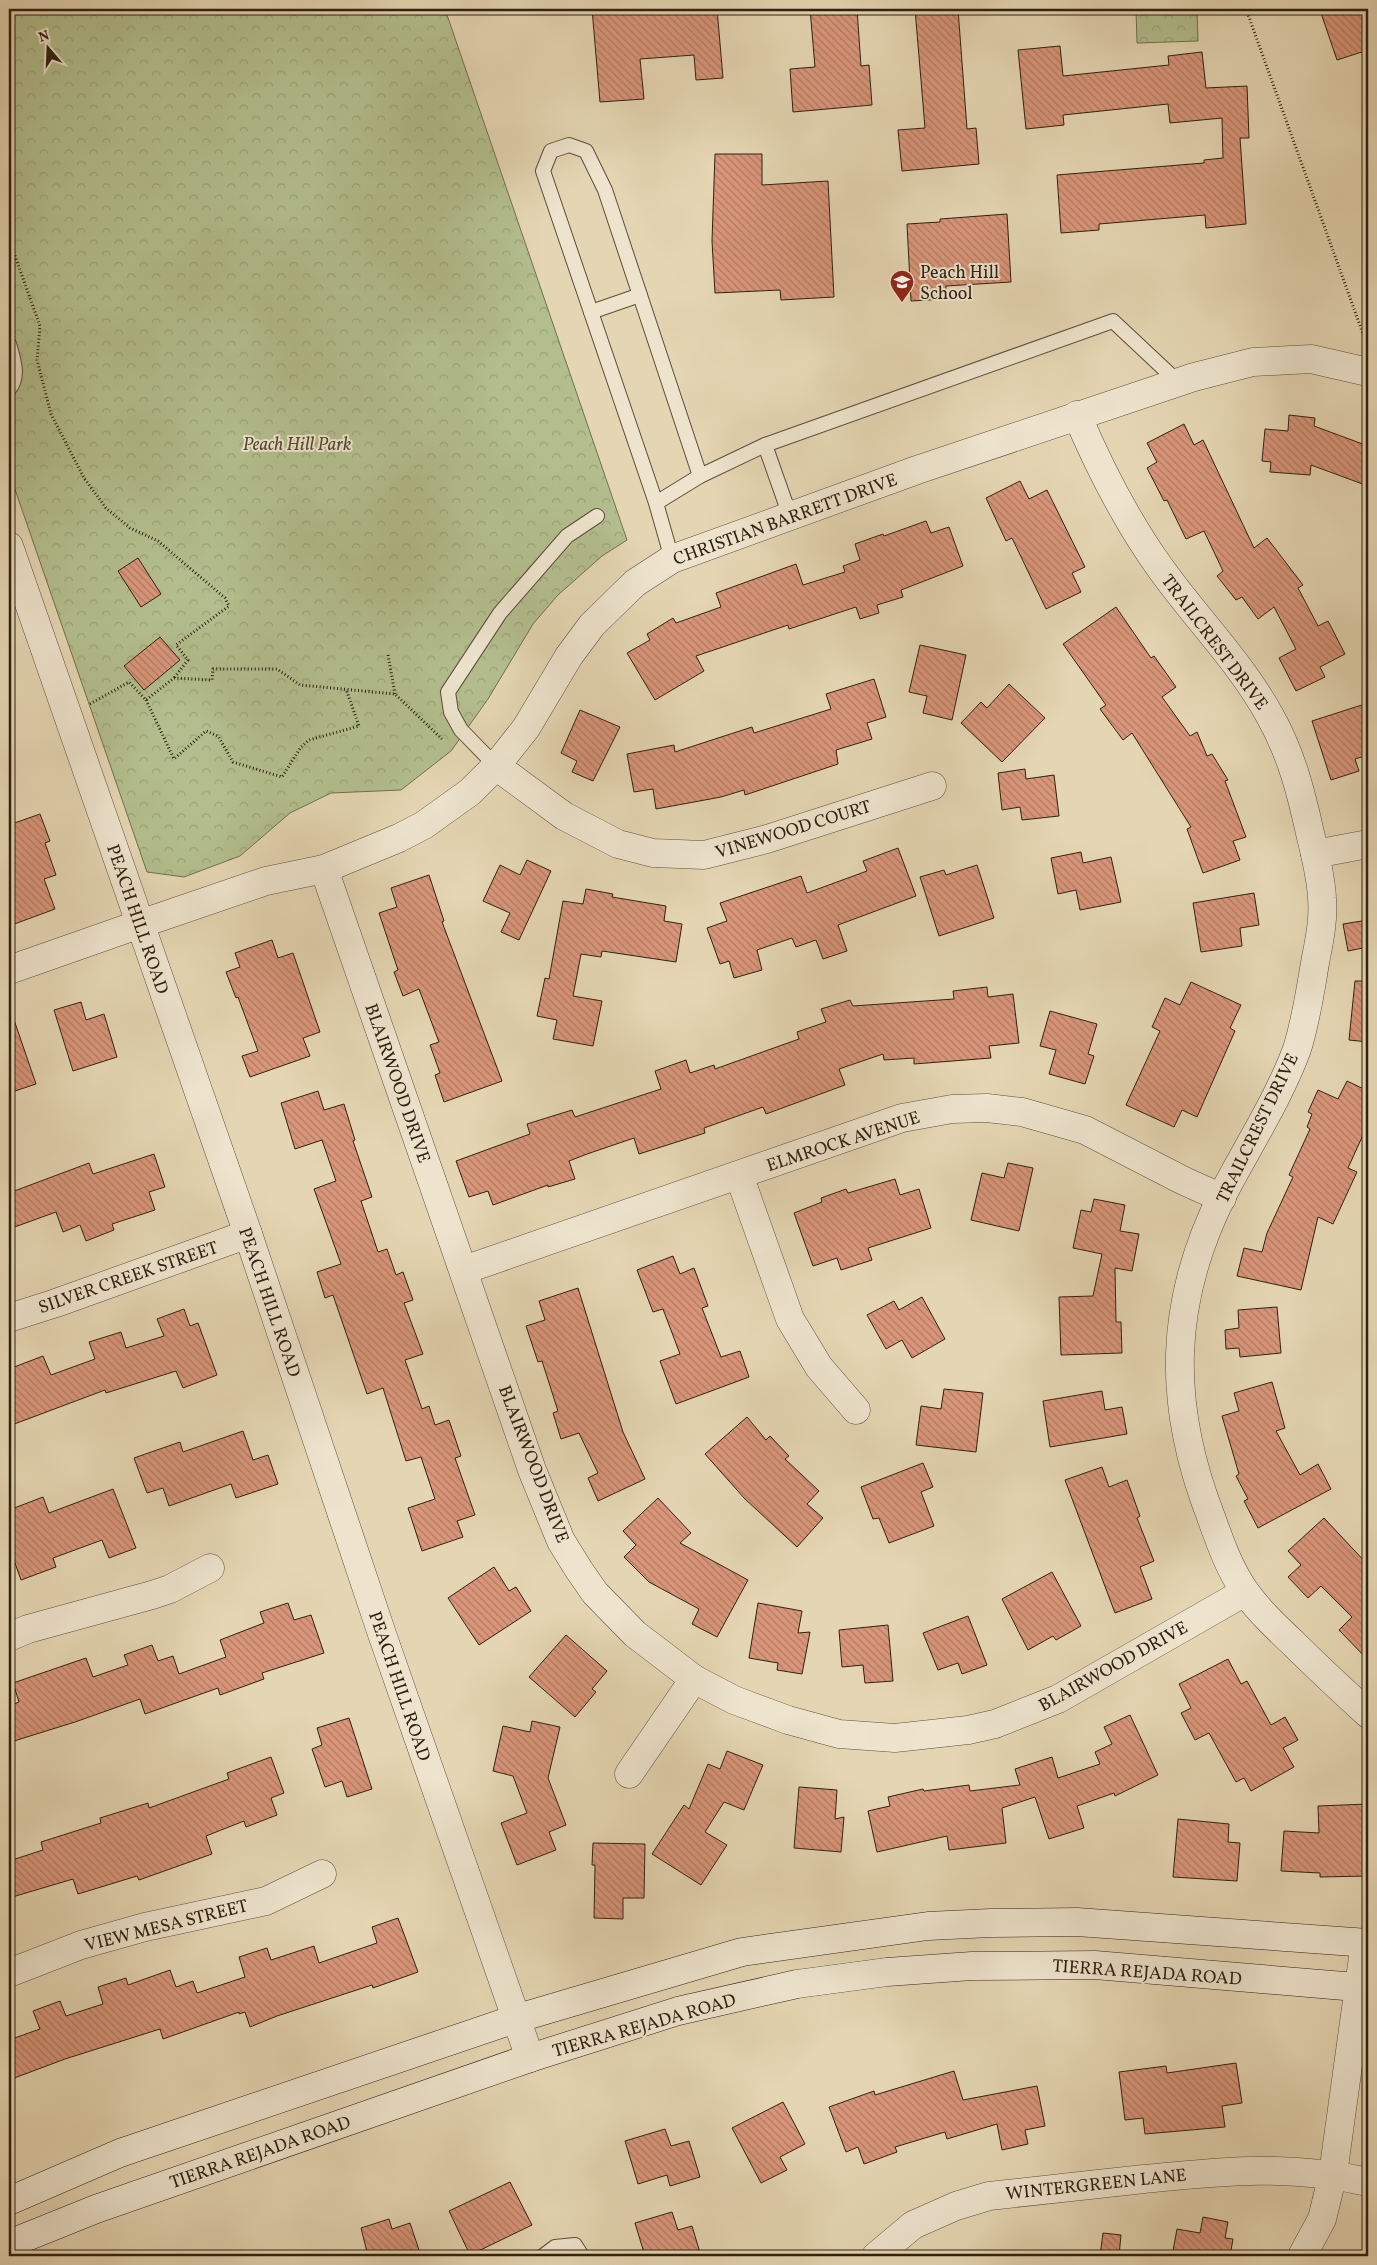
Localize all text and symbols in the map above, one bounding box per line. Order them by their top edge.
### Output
north arrow [22,22,72,72]
text: N [36,26,52,48]
place label: Peach Hill School [920,261,999,307]
school or university icon: Peach Hill School [889,269,915,303]
park label: Peach Hill Park [243,433,351,458]
street label: CHRISTIAN BARRETT DRIVE [670,468,901,573]
street label: TRAILCREST DRIVE [1154,570,1273,716]
street label: VINEWOOD COURT [713,795,875,866]
street label: PEACH HILL ROAD [99,841,174,998]
street label: BLAIRWOOD DRIVE [358,1000,436,1167]
street label: TRAILCREST DRIVE [1211,1049,1306,1208]
street label: ELMROCK AVENUE [763,1106,924,1179]
street label: PEACH HILL ROAD [231,1224,306,1381]
street label: SILVER CREEK STREET [35,1236,222,1321]
street label: BLAIRWOOD DRIVE [491,1382,574,1547]
street label: PEACH HILL ROAD [361,1608,436,1765]
street label: BLAIRWOOD DRIVE [1035,1616,1193,1719]
street label: VIEW MESA STREET [82,1894,251,1959]
street label: TIERRA REJADA ROAD [1051,1954,1242,1993]
street label: TIERRA REJADA ROAD [550,1988,739,2065]
street label: TIERRA REJADA ROAD [167,2111,354,2196]
street label: WINTERGREEN LANE [1004,2164,1188,2207]

